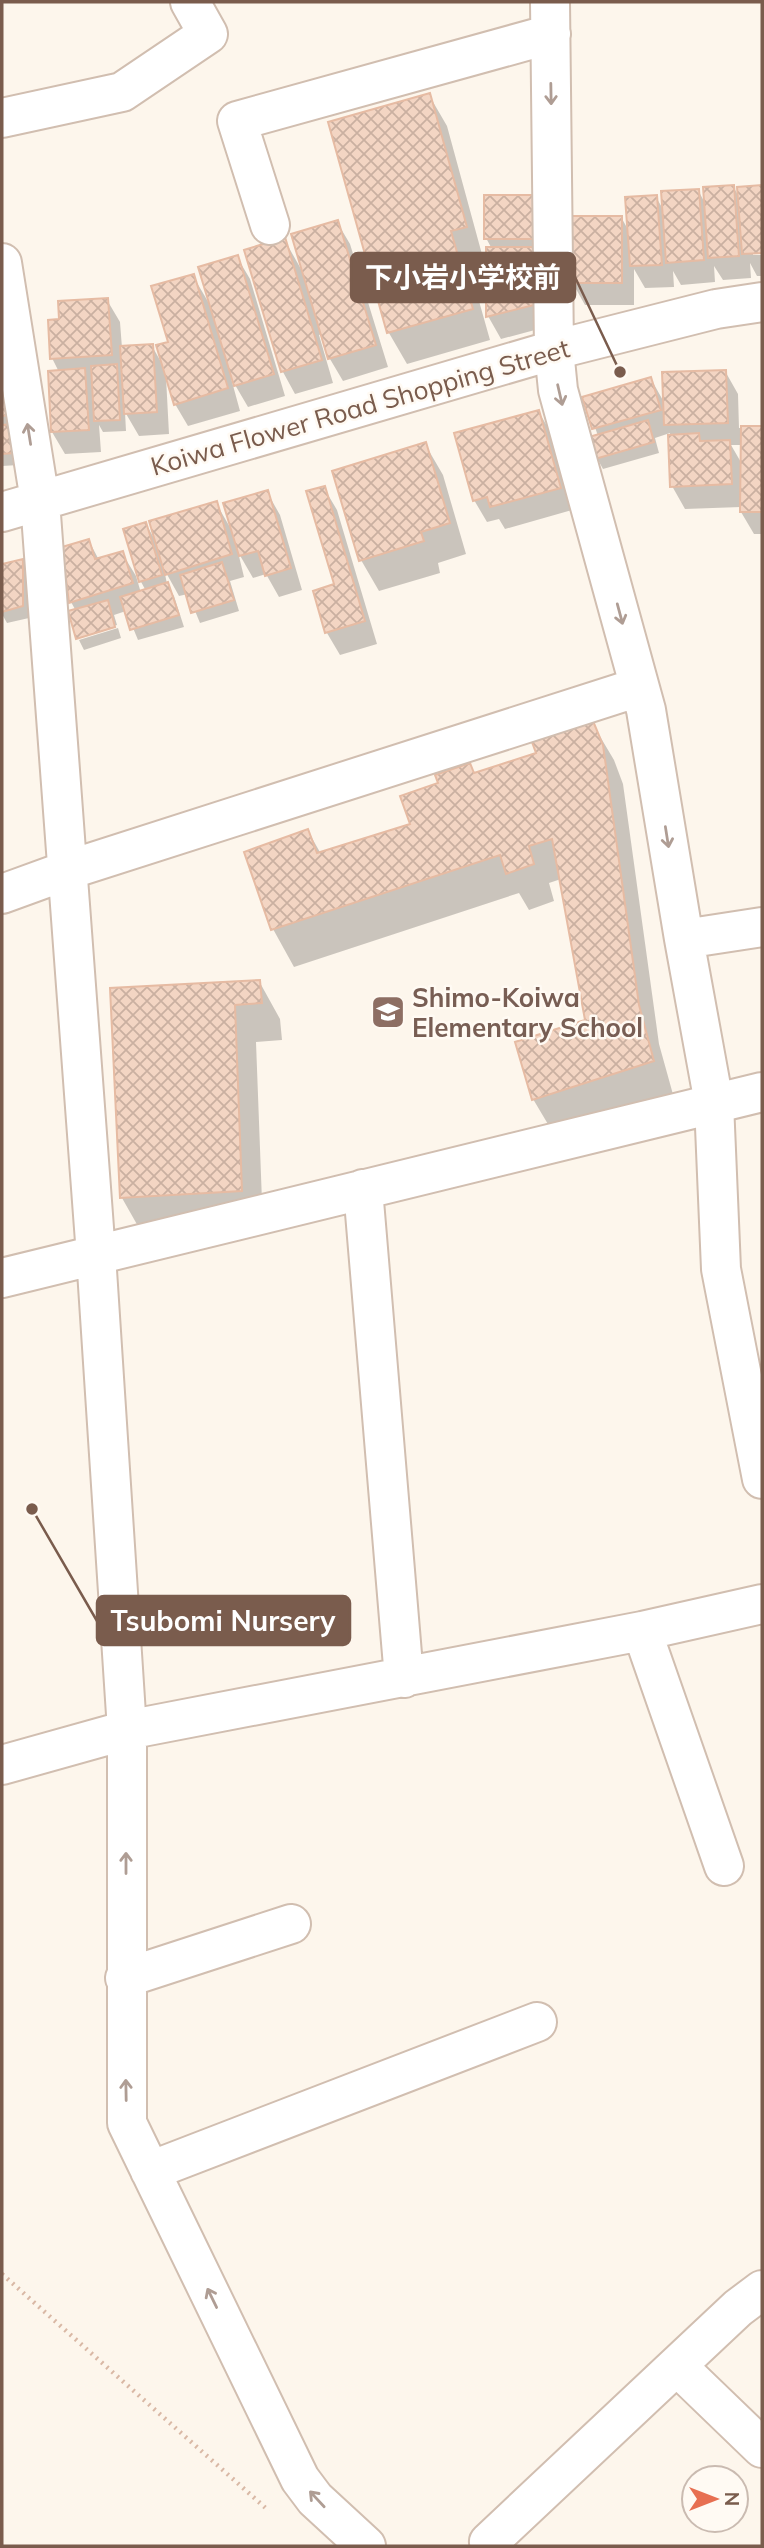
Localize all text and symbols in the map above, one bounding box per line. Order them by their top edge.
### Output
one-way arrow [545,83,558,106]
callout: 下小岩小学校前 [351,253,575,302]
text: 下小岩小学校前 [365,259,561,294]
street label: Koiwa Flower Road Shopping Street [147,331,573,483]
one-way arrow [554,383,567,406]
one-way arrow [22,423,35,446]
one-way arrow [614,603,627,625]
one-way arrow [661,825,674,848]
place label: Shimo-Koiwa Elementary School [412,981,643,1044]
school or university icon: Shimo-Koiwa Elementary School [369,993,407,1031]
callout: Tsubomi Nursery [97,1596,350,1645]
text: Tsubomi Nursery [110,1603,336,1638]
one-way arrow [119,1851,133,1874]
one-way arrow [119,2079,133,2102]
one-way arrow [204,2288,218,2309]
north arrow [680,2464,750,2534]
one-way arrow [308,2491,325,2508]
text: N [720,2492,744,2506]

